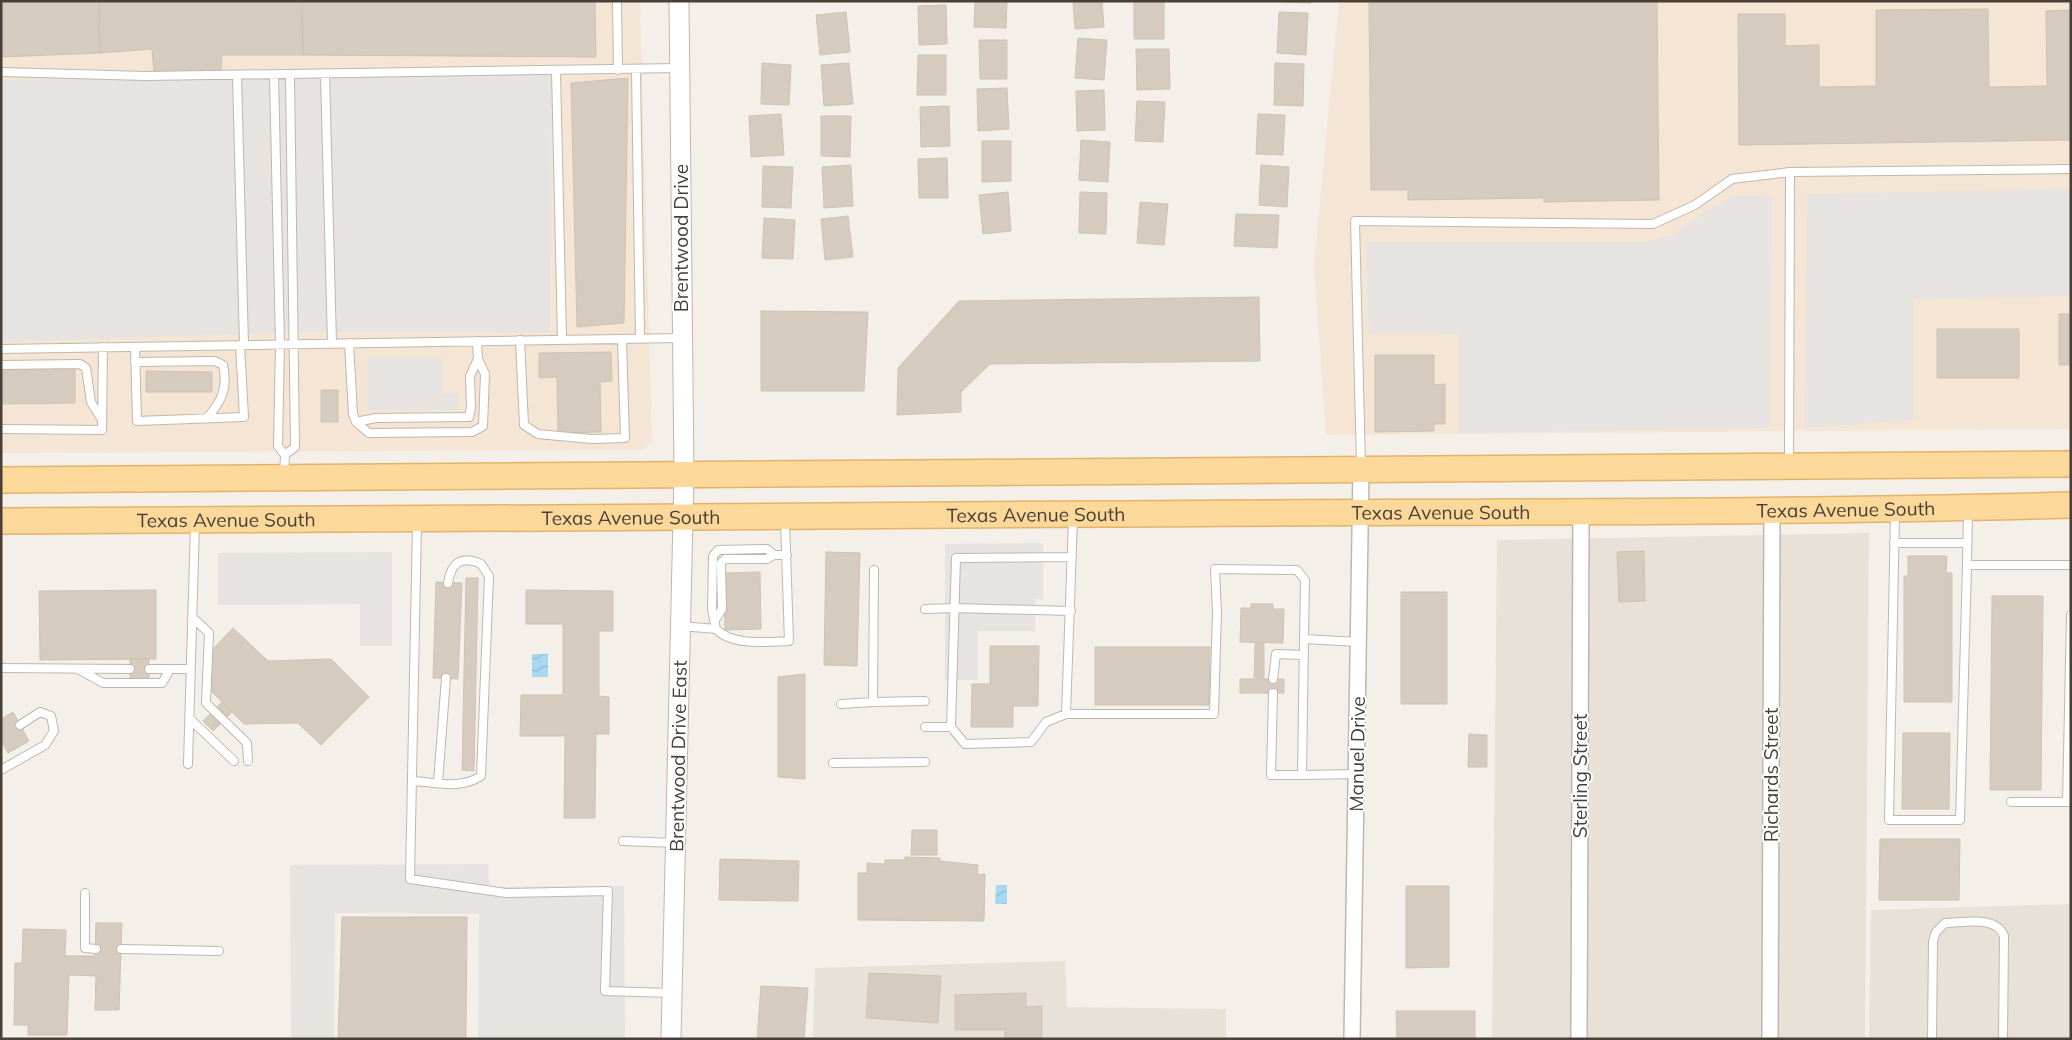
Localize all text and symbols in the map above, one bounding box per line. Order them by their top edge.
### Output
street label: Brentwood Drive [669,164,693,312]
street label: Texas Avenue South [1756,496,1936,523]
street label: Texas Avenue South [1352,500,1530,525]
street label: Texas Avenue South [946,502,1126,527]
street label: Texas Avenue South [541,505,720,530]
street label: Texas Avenue South [137,507,316,532]
street label: Brentwood Drive East [664,660,692,852]
street label: Manuel Drive [1344,696,1370,812]
street label: Richards Street [1759,707,1783,842]
street label: Sterling Street [1568,713,1592,838]

